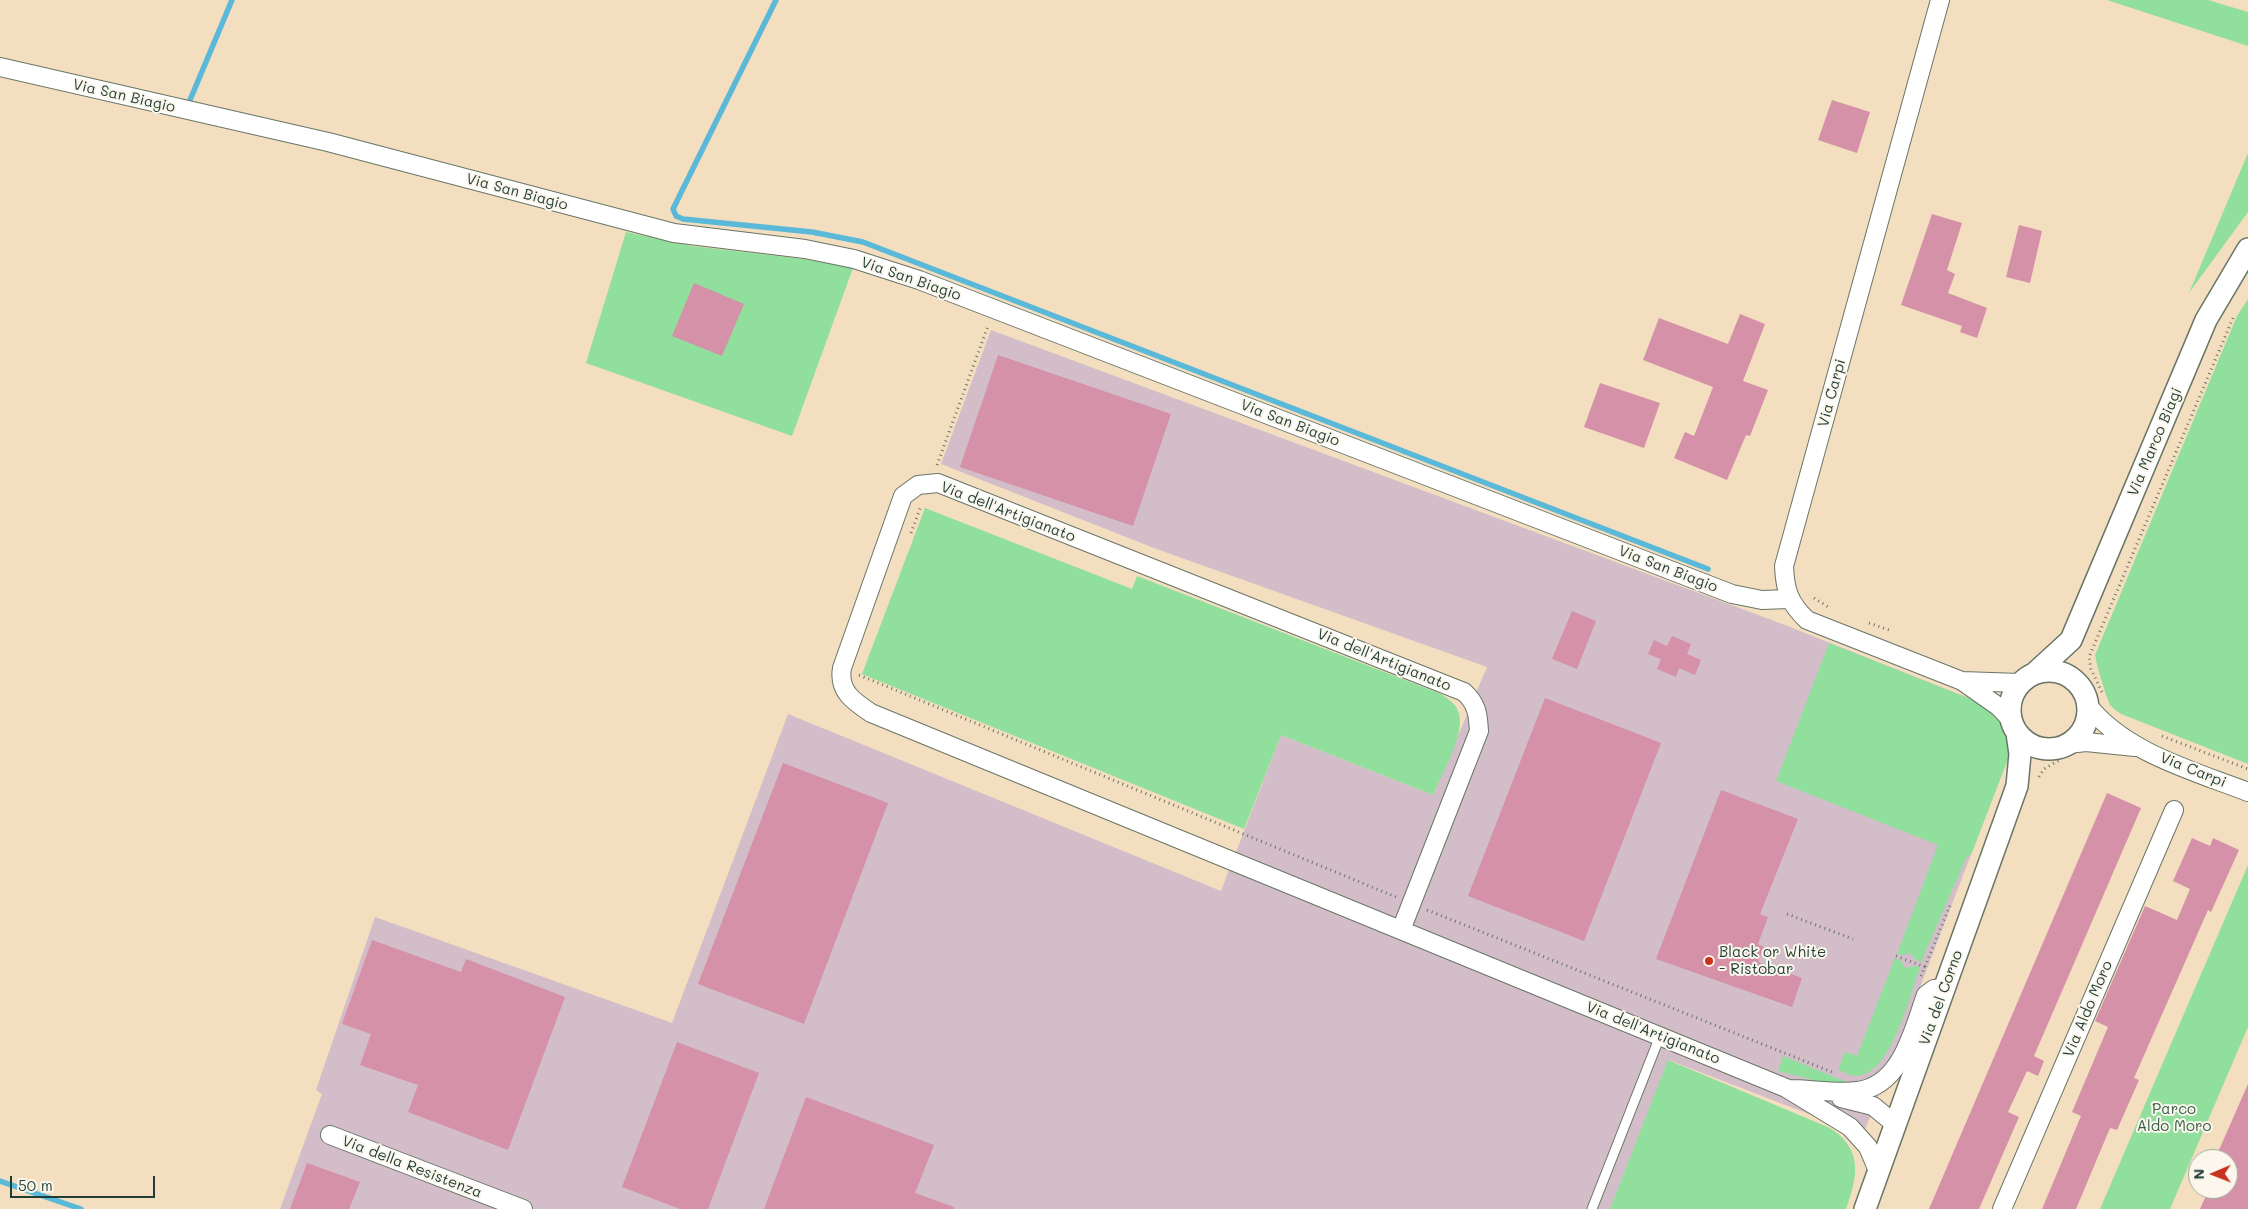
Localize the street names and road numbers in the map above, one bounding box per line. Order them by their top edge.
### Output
street label: Via San Biagio [71,75,177,117]
street label: Via San Biagio [464,170,570,214]
street label: Via San Biagio [859,253,963,305]
street label: Via Carpi [1814,357,1850,429]
street label: Via Marco Biagi [2124,385,2186,499]
street label: Via San Biagio [1238,396,1342,450]
street label: Via dell'Artigianato [938,478,1078,546]
street label: Via San Biagio [1616,542,1720,596]
street label: Via dell'Artigianato [1314,625,1454,695]
street label: Via Carpi [2157,749,2229,791]
street label: Via del Corno [1915,948,1967,1048]
street label: Via Aldo Moro [2060,958,2116,1060]
street label: Via dell'Artigianato [1583,998,1723,1068]
street label: Via della Resistenza [339,1132,485,1202]

